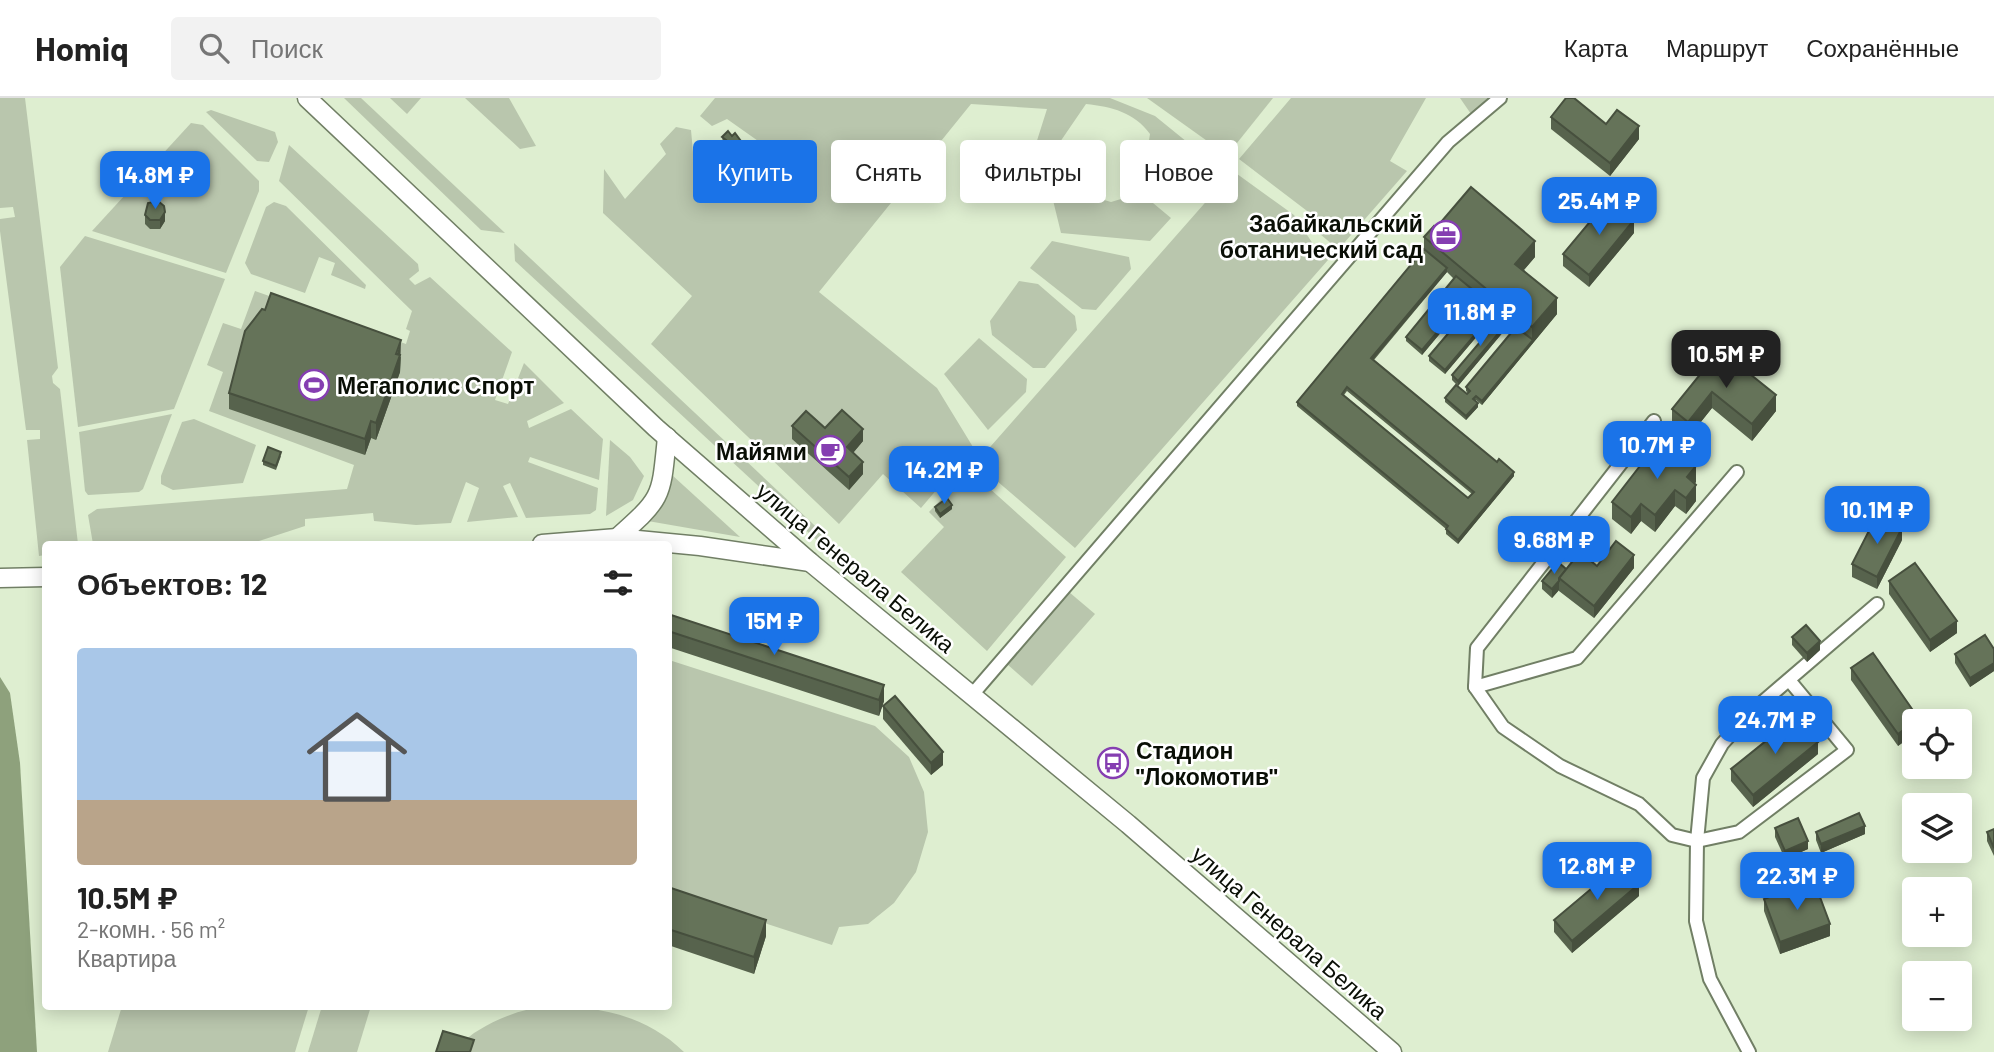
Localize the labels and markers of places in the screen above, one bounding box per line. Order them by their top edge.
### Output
pin: 14.8M ₽ [90,152,220,211]
pin: 25.4M ₽ [1534,178,1664,237]
place label: Забайкальский ботанический сад [1220,209,1423,263]
office icon: Забайкальский ботанический сад [1429,219,1463,253]
pin: 11.8M ₽ [1415,288,1545,348]
pin: 10.5M ₽ [1661,330,1791,390]
sports icon: Мегаполис Спорт [297,368,331,402]
place label: Мегаполис Спорт [337,371,534,399]
pin: 10.7M ₽ [1592,422,1722,481]
cafe icon: Майями [813,434,847,468]
place label: Майями [716,437,807,465]
pin: 14.2M ₽ [879,446,1009,506]
pin: 10.1M ₽ [1812,486,1942,546]
pin: 9.68M ₽ [1489,517,1619,576]
pin: 15M ₽ [725,598,823,657]
pin: 24.7M ₽ [1710,696,1840,756]
place label: Стадион "Локомотив" [1136,736,1277,790]
bus stop icon: Стадион "Локомотив" [1096,746,1130,780]
pin: 12.8M ₽ [1532,842,1662,902]
pin: 22.3M ₽ [1732,852,1862,912]

